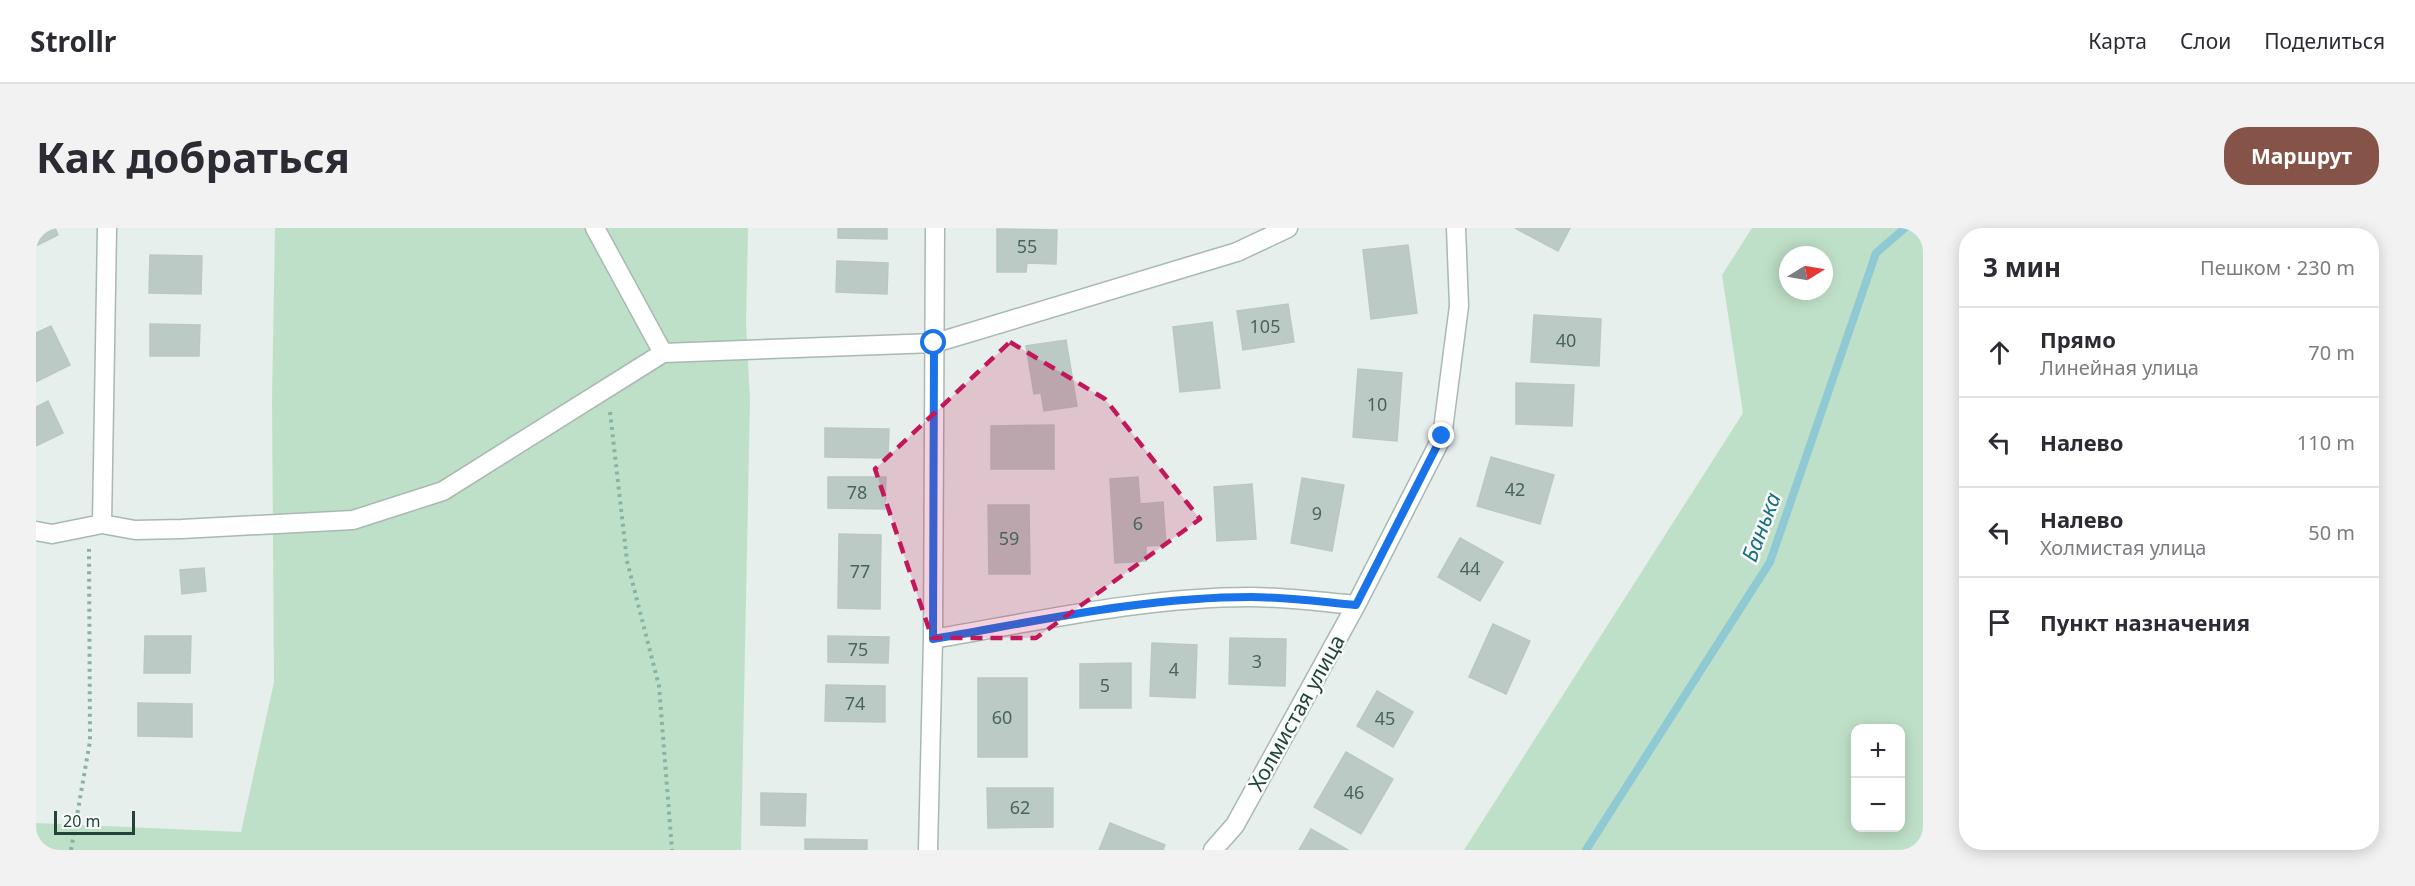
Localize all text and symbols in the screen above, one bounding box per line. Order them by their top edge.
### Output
text: Strollr [30,22,116,60]
text: Карта [2088,27,2147,55]
text: Слои [2180,27,2231,55]
text: Поделиться [2264,27,2385,55]
button: Маршрут [2224,127,2379,185]
text: Как добраться [36,128,350,185]
house number: 55 [1017,234,1037,258]
north arrow [1779,246,1833,300]
text: 3 мин [1983,249,2061,285]
text: Пешком · 230 m [2200,254,2355,281]
house number: 105 [1250,314,1280,338]
text: Прямо [2040,324,2116,354]
house number: 40 [1556,328,1576,352]
route start [920,329,946,355]
icon: ahead [1983,336,2016,369]
text: 70 m [2308,339,2355,366]
text: Линейная улица [2040,354,2199,381]
house number: 10 [1367,392,1387,416]
route end [1428,422,1454,448]
icon: left [1983,426,2016,459]
text: Налево [2040,427,2123,457]
text: 110 m [2297,429,2355,456]
house number: 42 [1505,477,1525,501]
house number: 78 [847,480,867,504]
water label: Банька [1733,488,1787,565]
house number: 9 [1312,501,1322,525]
text: Налево [2040,504,2123,534]
house number: 6 [1133,511,1143,535]
icon: left [1983,516,2016,549]
text: 50 m [2308,519,2355,546]
house number: 59 [999,526,1019,550]
text: Холмистая улица [2040,534,2206,561]
house number: 44 [1460,556,1480,580]
house number: 77 [850,559,870,583]
icon: arrive [1983,606,2016,639]
text: Пункт назначения [2040,607,2250,637]
street label: Холмистая улица [1242,629,1351,796]
house number: 75 [848,637,868,661]
house number: 3 [1252,649,1262,673]
house number: 4 [1169,657,1179,681]
house number: 5 [1100,673,1110,697]
house number: 74 [845,691,865,715]
house number: 60 [992,705,1012,729]
house number: 45 [1375,706,1395,730]
map controls [1851,724,1905,832]
button: + [1851,724,1905,778]
button: − [1851,778,1905,832]
house number: 46 [1344,780,1364,804]
house number: 62 [1010,795,1030,819]
scale bar [54,808,135,836]
text: 20 m [63,810,100,832]

